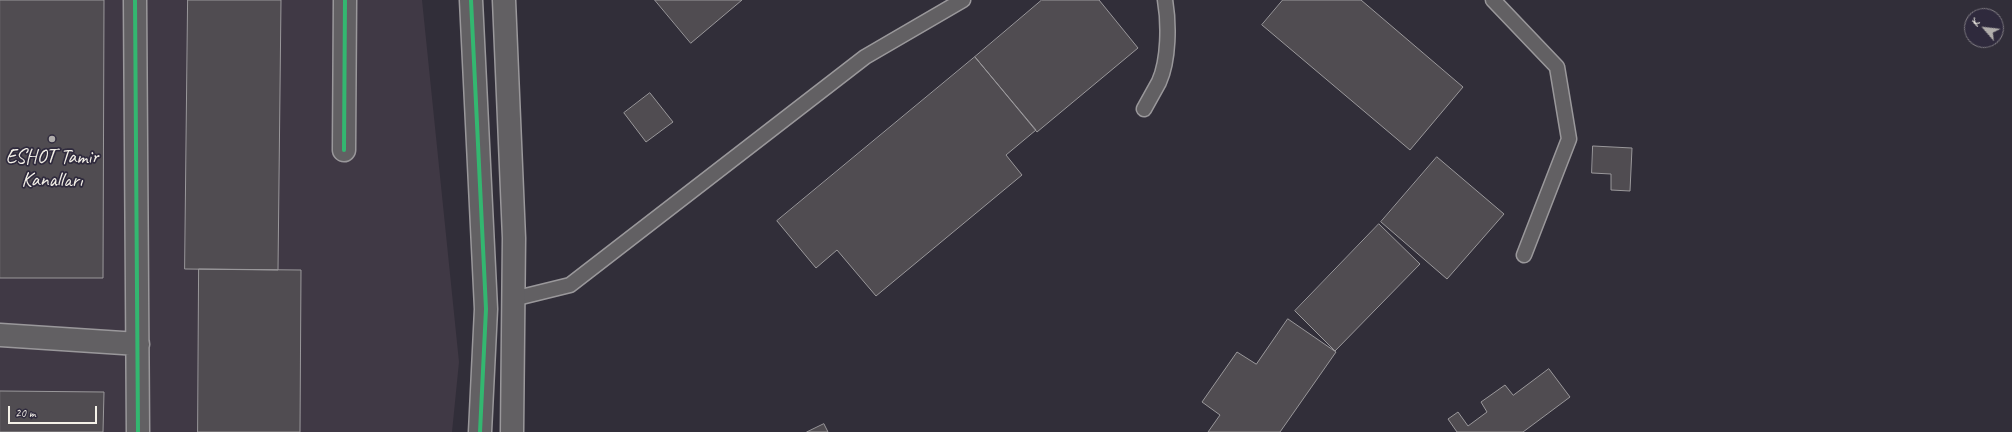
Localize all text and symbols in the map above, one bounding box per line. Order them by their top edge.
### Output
north arrow [1964,8,2004,48]
text: K [1967,17,1982,29]
marker: ESHOT Tamir Kanalları [47,134,57,144]
place label: ESHOT Tamir Kanalları [6,146,98,193]
scale bar [10,398,99,424]
text: 20 m [15,405,35,421]

